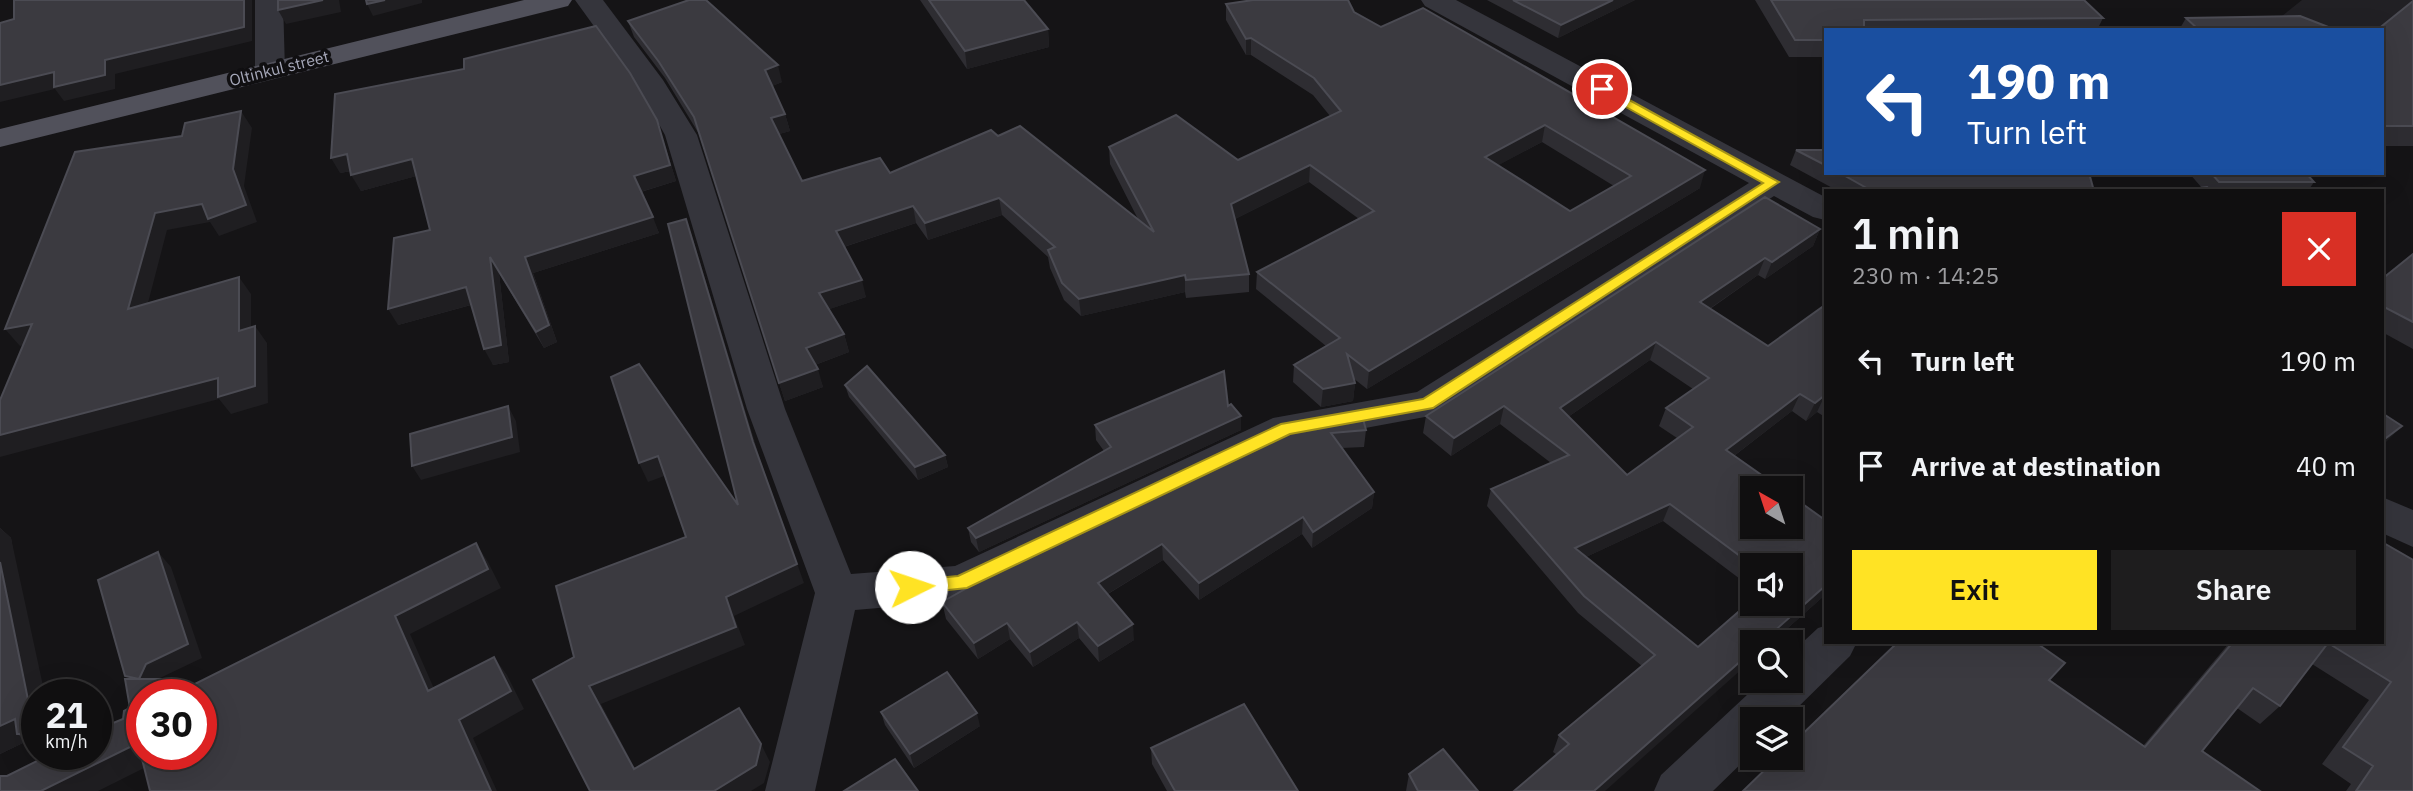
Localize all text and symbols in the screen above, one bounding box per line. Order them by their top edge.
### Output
street label: Oltinkul street [227,46,331,90]
text: 190 m [1967,49,2111,112]
icon: left [1852,56,1943,147]
pin [1572,59,1632,119]
icon: arrive [1583,70,1621,108]
text: Turn left [1967,111,2087,153]
text: 1 min [1852,206,1961,261]
button: close [2282,212,2356,286]
text: 230 m · 14:25 [1852,260,1999,290]
icon: left [1852,342,1890,380]
text: Turn left [1911,344,2014,378]
text: 190 m [2280,344,2356,378]
icon: arrive [1852,447,1890,485]
text: Arrive at destination [1911,449,2161,483]
text: 40 m [2296,449,2356,483]
north arrow [1740,476,1802,539]
map controls [1740,476,1803,770]
position arrow [874,550,948,624]
button: Exit [1852,550,2097,630]
button: Share [2111,550,2356,630]
button: sound [1740,553,1803,616]
button: search [1740,630,1803,693]
speed limit sign: 30 [126,679,217,770]
text: 21 [45,692,88,738]
button: layers [1740,707,1803,770]
text: km/h [45,730,88,753]

